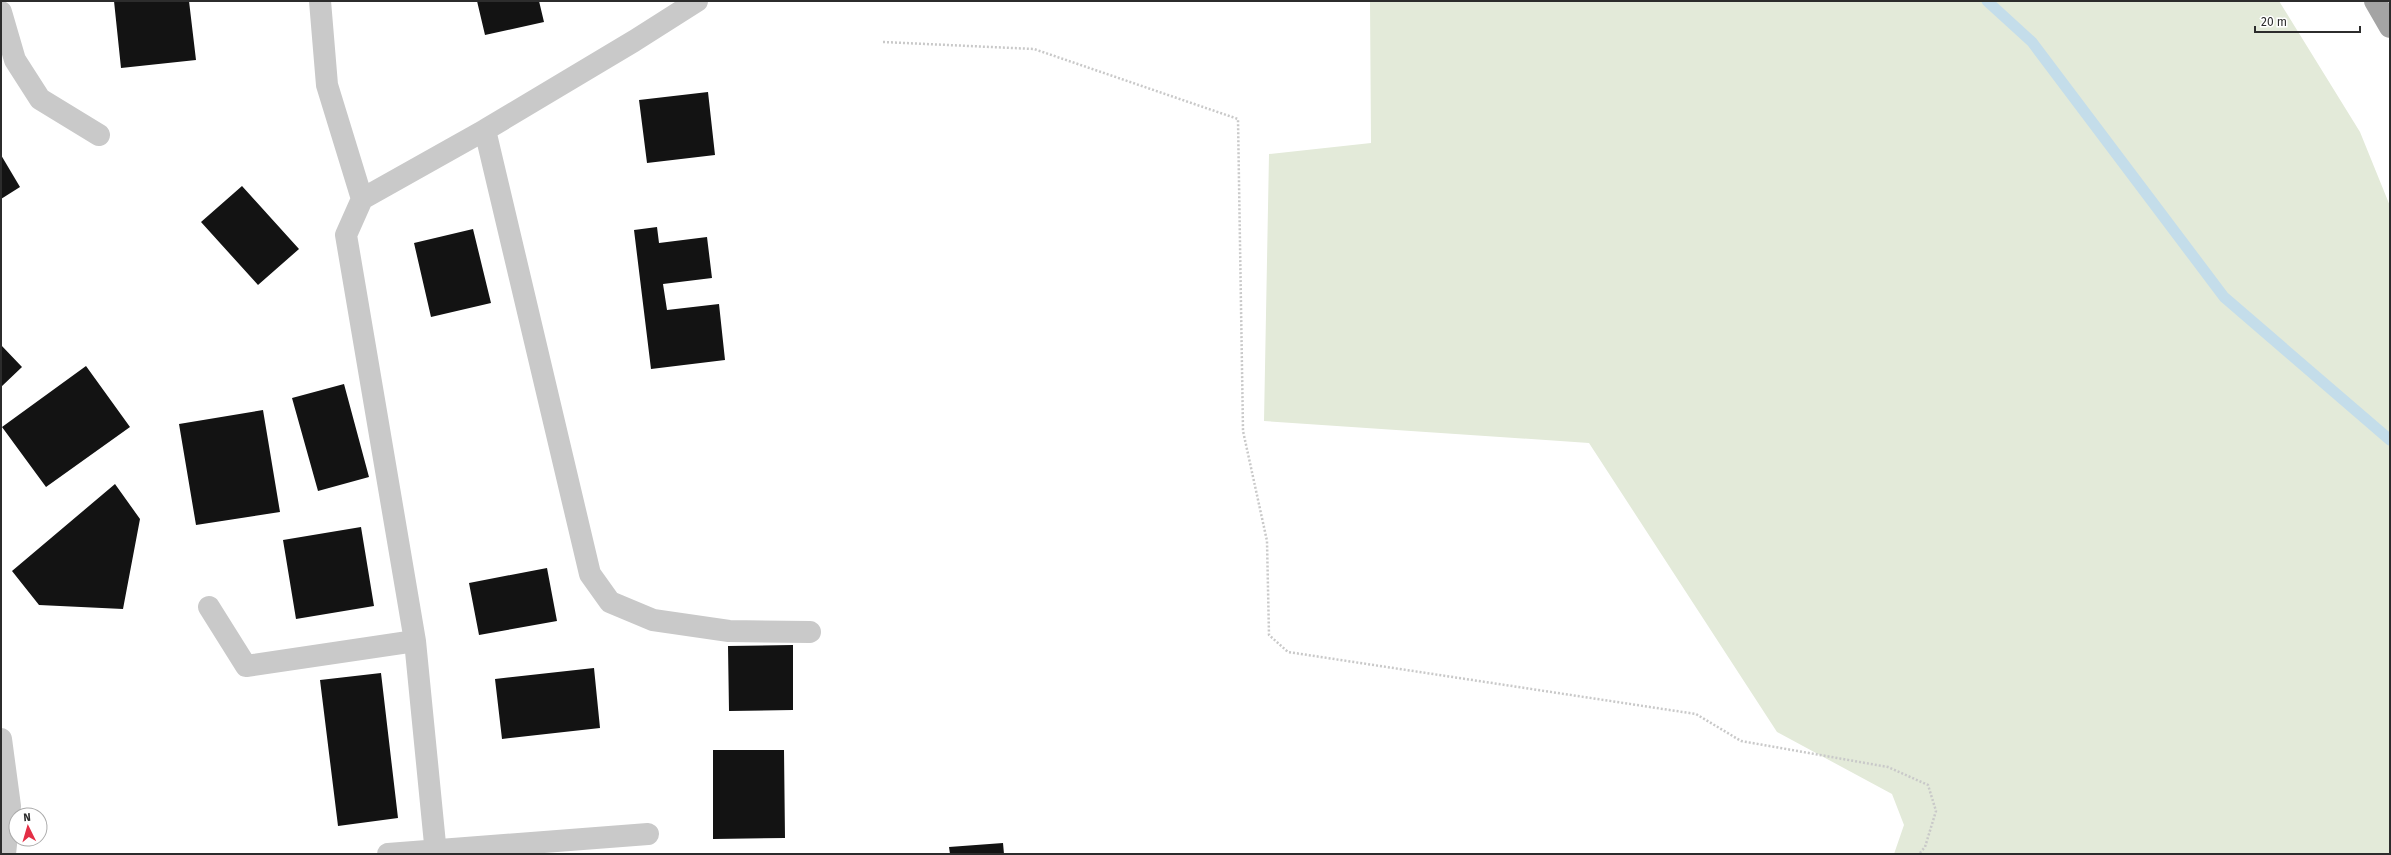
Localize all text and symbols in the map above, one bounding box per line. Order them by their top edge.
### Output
scale bar [2255,8,2360,34]
text: 20 m [2261,15,2287,29]
north arrow [8,807,48,847]
text: N [23,811,31,824]

